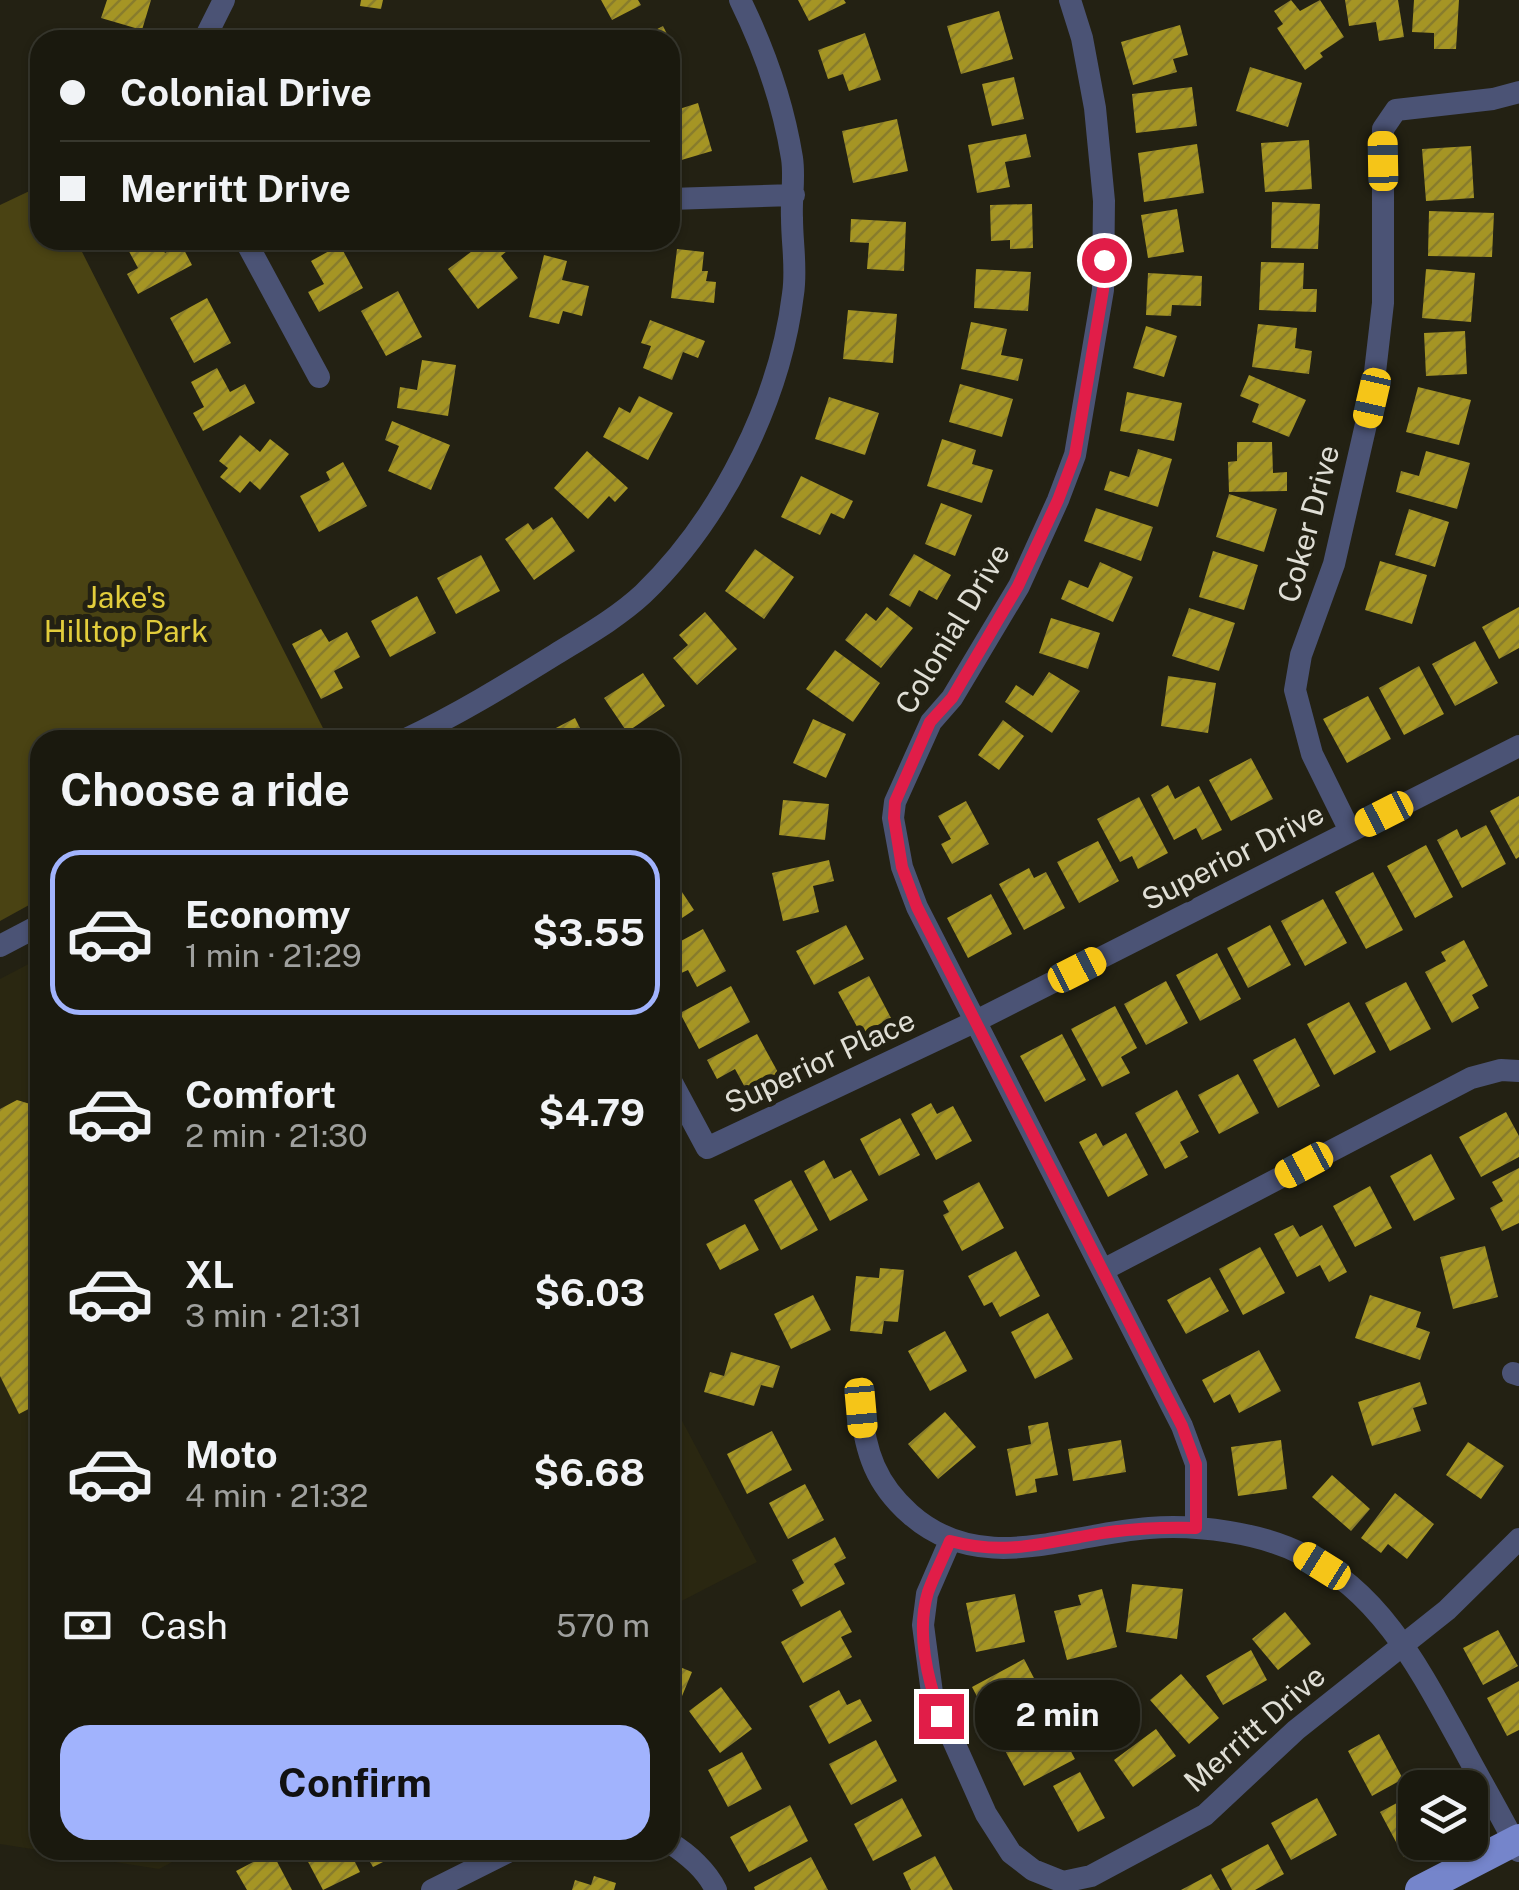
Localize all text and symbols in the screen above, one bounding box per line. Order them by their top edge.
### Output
text: Colonial Drive [120,70,372,115]
car [1367,131,1399,191]
text: Merritt Drive [120,166,351,211]
route start [1082,238,1127,283]
car [1351,365,1393,431]
street label: Coker Drive [1270,441,1346,606]
street label: Colonial Drive [887,537,1017,720]
park label: Jake's Hilltop Park [44,579,208,649]
text: Choose a ride [60,763,350,816]
car [1350,787,1418,841]
street label: Superior Drive [1135,795,1330,917]
icon: car [65,888,155,978]
text: Economy [185,892,351,937]
text: $3.55 [532,910,645,955]
text: 1 min · 21:29 [185,937,362,974]
car [1043,943,1111,997]
street label: Superior Place [719,1001,920,1121]
icon: car [65,1068,155,1158]
text: Comfort [185,1072,336,1117]
text: $4.79 [539,1090,645,1135]
text: 2 min · 21:30 [185,1117,368,1154]
car [1270,1138,1338,1192]
icon: car [65,1248,155,1338]
text: XL [185,1252,234,1297]
text: $6.03 [534,1270,645,1315]
text: 3 min · 21:31 [185,1297,362,1334]
car [843,1377,879,1439]
icon: car [65,1428,155,1518]
text: Moto [185,1432,278,1477]
text: $6.68 [533,1450,645,1495]
text: 4 min · 21:32 [185,1477,368,1514]
car [1289,1537,1355,1595]
icon: cash [60,1598,115,1653]
text: Cash [140,1603,228,1648]
text: 570 m [556,1607,650,1644]
street label: Merritt Drive [1176,1657,1332,1799]
callout: 2 min [976,1681,1141,1751]
route end [919,1694,964,1739]
text: 2 min [1016,1696,1099,1733]
button: Confirm [60,1725,650,1840]
map controls [1398,1770,1488,1860]
button: layers [1398,1770,1488,1860]

